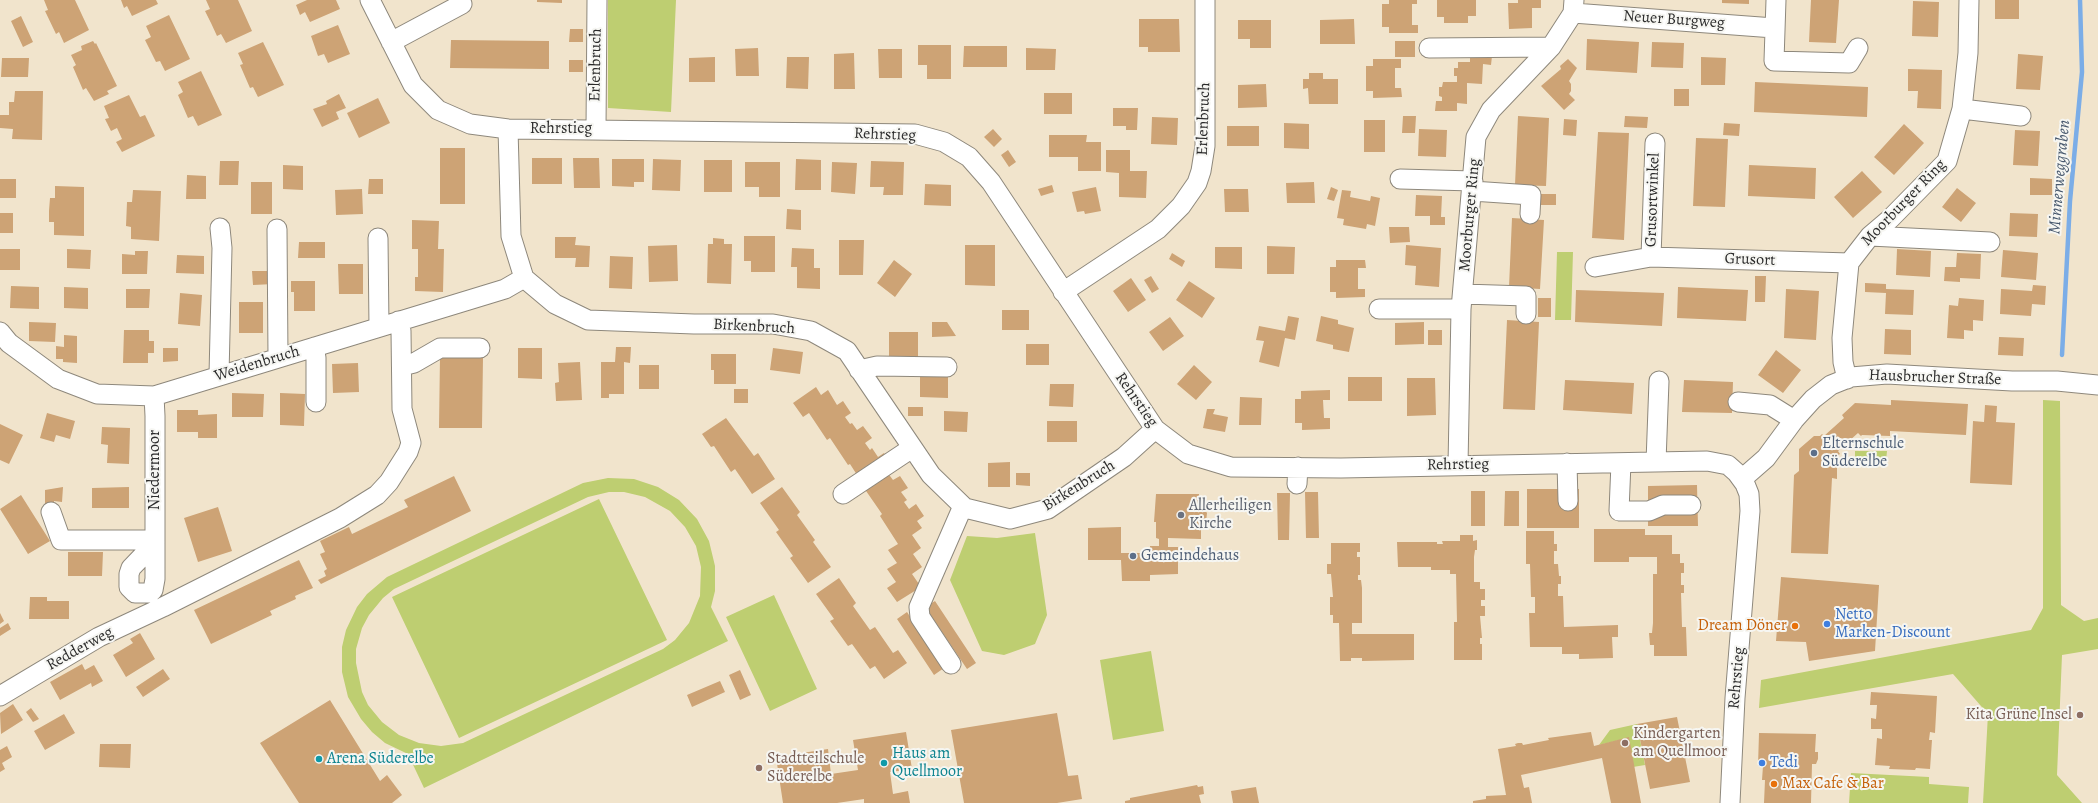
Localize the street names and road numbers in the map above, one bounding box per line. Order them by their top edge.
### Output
street label: Neuer Burgweg [1623,7,1725,33]
street label: Erlenbruch [586,28,606,102]
street label: Erlenbruch [1193,82,1215,156]
street label: Rehrstieg [530,119,592,139]
street label: Rehrstieg [853,124,917,146]
street label: Grusortwinkel [1642,153,1664,247]
street label: Moorburger Ring [1858,155,1950,251]
street label: Moorburger Ring [1455,158,1485,272]
street label: Grusort [1724,250,1776,270]
street label: Birkenbruch [713,315,795,339]
street label: Weidenbruch [212,342,302,386]
street label: Hausbrucher Straße [1868,366,2002,390]
street label: Rehrstieg [1110,369,1162,431]
street label: Niedermoor [145,430,165,510]
street label: Rehrstieg [1427,455,1489,475]
street label: Birkenbruch [1039,456,1119,516]
street label: Redderweg [43,623,117,675]
street label: Rehrstieg [1725,646,1749,710]

